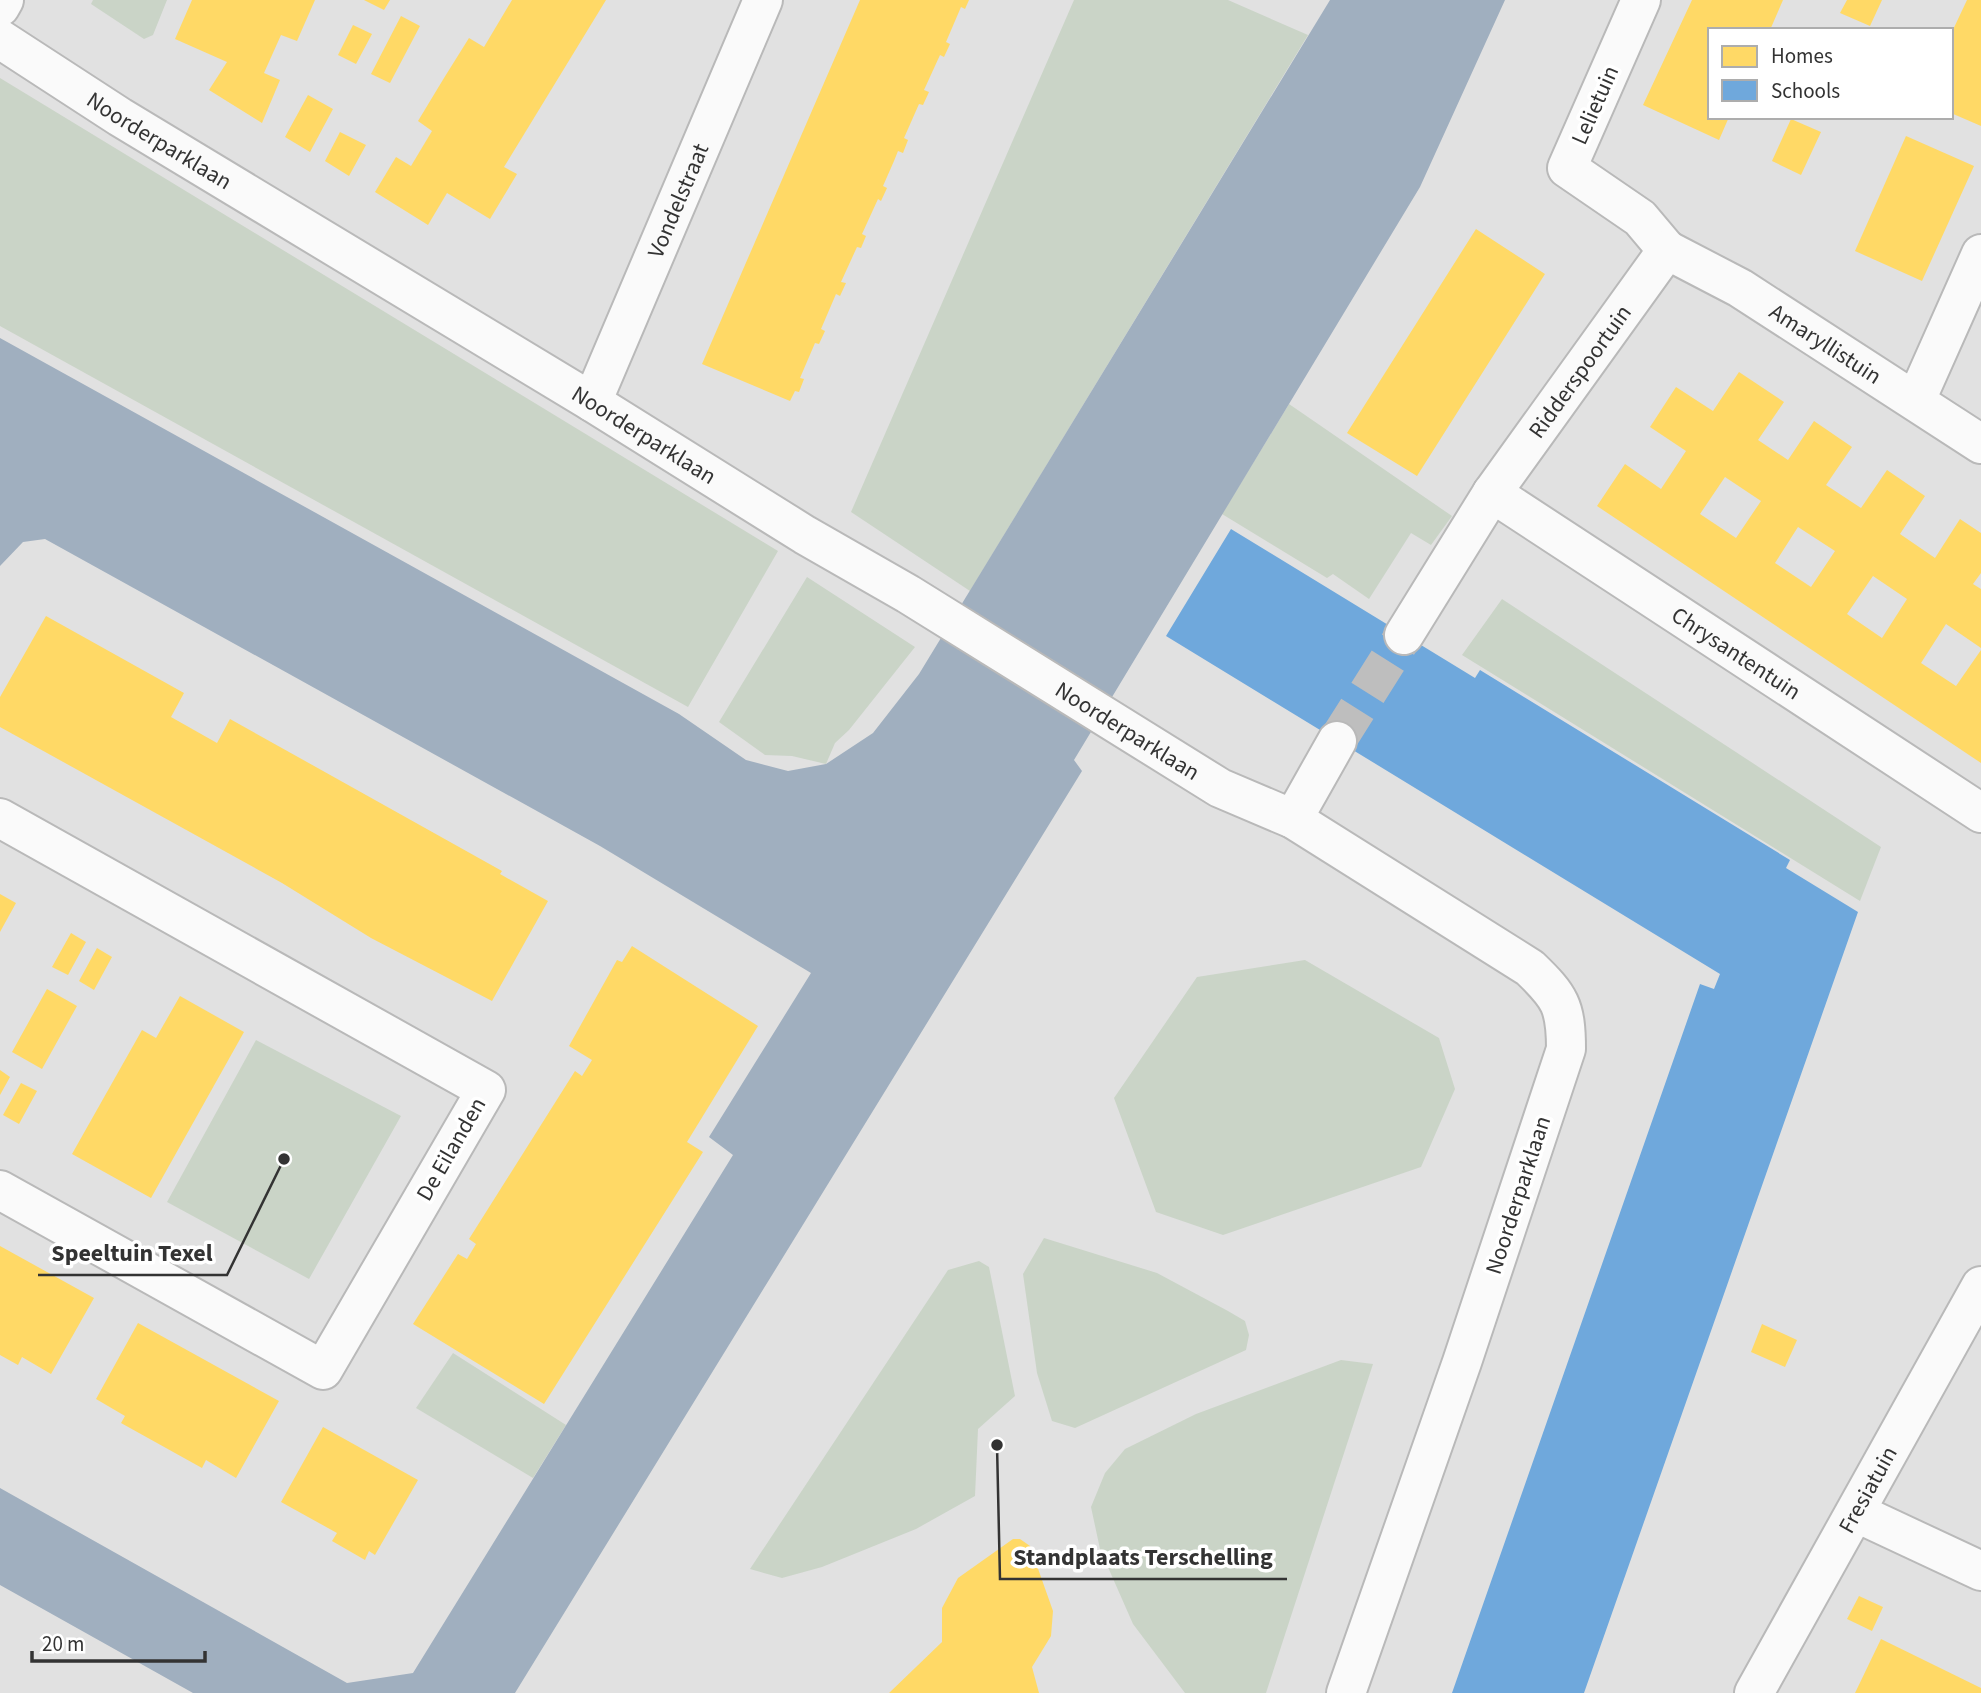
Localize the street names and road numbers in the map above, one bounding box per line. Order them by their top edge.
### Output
street label: Lelietuin [1563,60,1627,150]
street label: Noorderparklaan [80,83,238,197]
street label: Vondelstraat [639,138,717,263]
street label: Amaryllistuin [1763,295,1888,392]
street label: Ridderspoortuin [1520,298,1639,445]
street label: Noorderparklaan [566,377,723,492]
street label: Chrysantentuin [1665,598,1808,707]
street label: Noorderparklaan [1049,673,1206,788]
street label: De Eilanden [408,1091,494,1207]
street label: Noorderparklaan [1477,1112,1559,1278]
street label: Fresiatuin [1830,1440,1905,1539]

